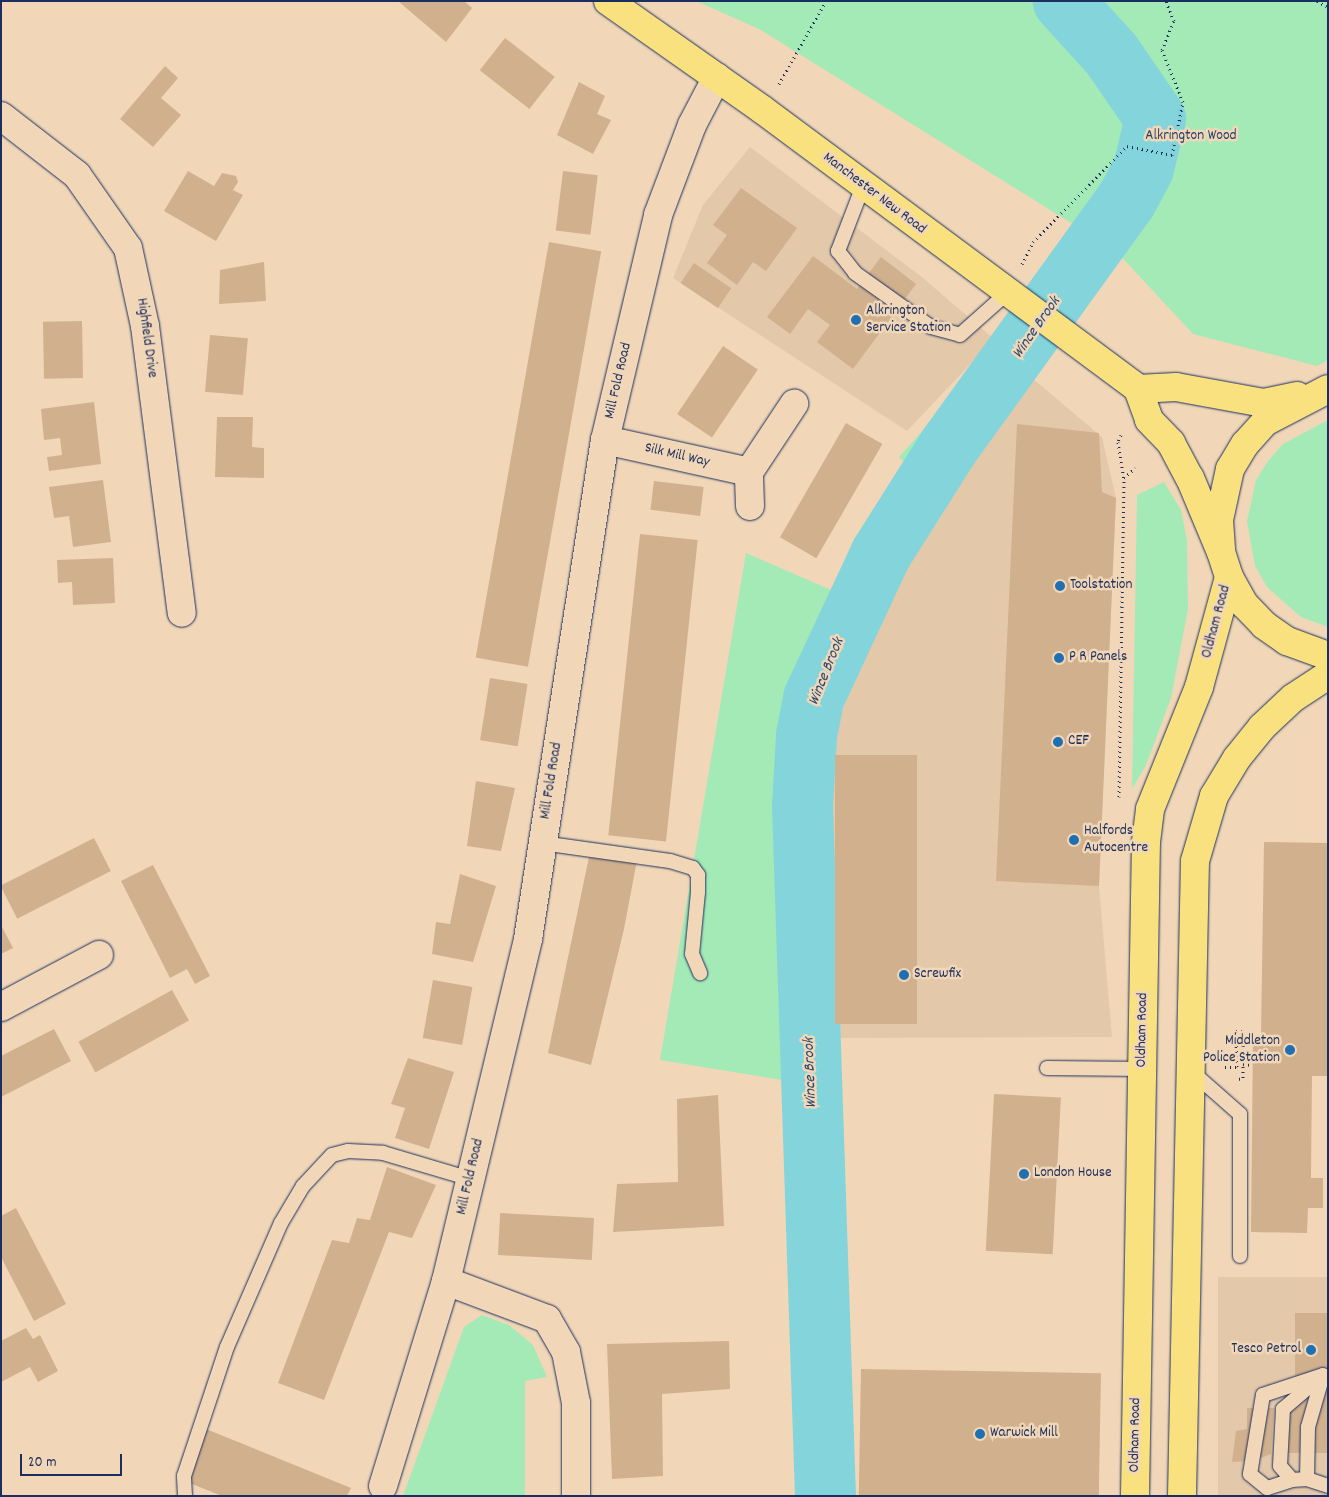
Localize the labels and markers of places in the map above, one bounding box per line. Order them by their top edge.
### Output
place label: Alkrington Service Station [866,302,951,337]
marker: Alkrington Service Station [850,314,862,326]
place label: Toolstation [1070,577,1132,595]
marker: Toolstation [1054,580,1066,592]
place label: P R Panels [1069,649,1127,667]
marker: P R Panels [1053,652,1065,664]
place label: CEF [1068,733,1089,751]
marker: CEF [1052,736,1064,748]
place label: Halfords Autocentre [1084,822,1148,857]
marker: Halfords Autocentre [1068,834,1080,846]
place label: Screwfix [914,966,961,984]
marker: Screwfix [898,969,910,981]
place label: Middleton Police Station [1203,1032,1280,1067]
marker: Middleton Police Station [1284,1044,1296,1056]
place label: London House [1034,1165,1112,1183]
marker: London House [1018,1168,1030,1180]
place label: Tesco Petrol [1231,1341,1301,1359]
marker: Tesco Petrol [1305,1344,1317,1356]
place label: Warwick Mill [990,1425,1058,1443]
marker: Warwick Mill [974,1428,986,1440]

